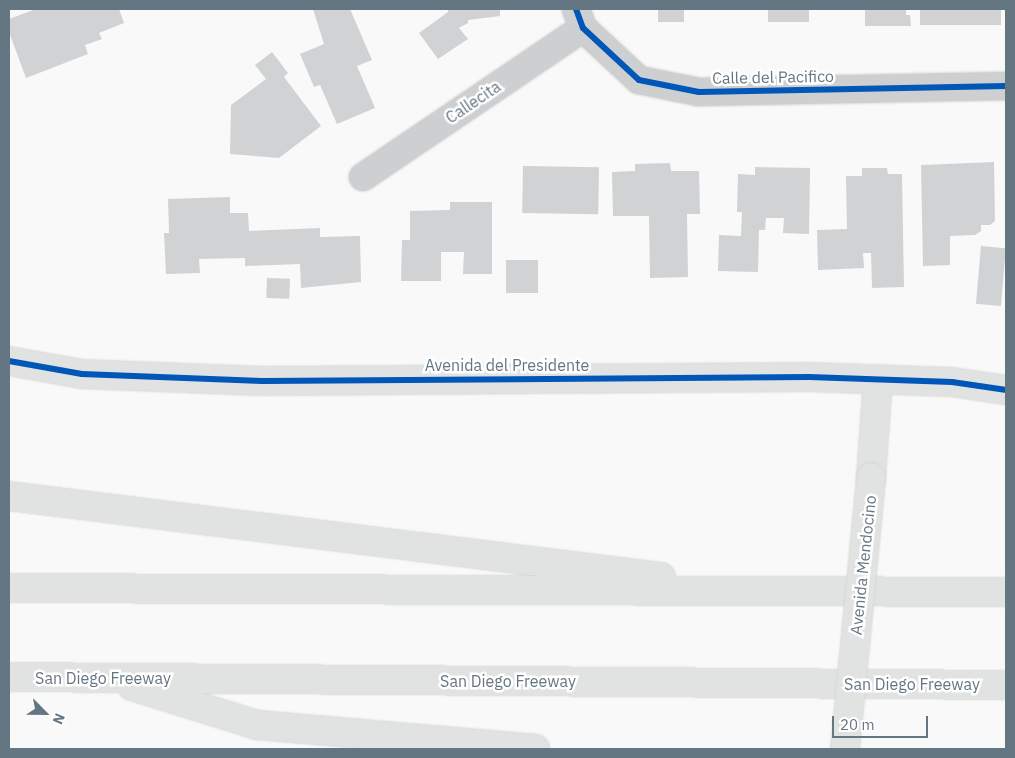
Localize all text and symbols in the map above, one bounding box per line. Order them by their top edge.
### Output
street label: Calle del Pacifico [712,66,834,88]
street label: Callecita [442,77,504,127]
street label: Avenida del Presidente [425,355,589,375]
street label: Avenida Mendocino [846,494,880,636]
street label: San Diego Freeway [35,668,171,688]
street label: San Diego Freeway [440,671,576,691]
street label: San Diego Freeway [844,674,980,694]
north arrow [20,688,70,738]
scale bar [835,706,931,738]
text: N [49,711,69,727]
text: 20 m [840,715,875,734]

